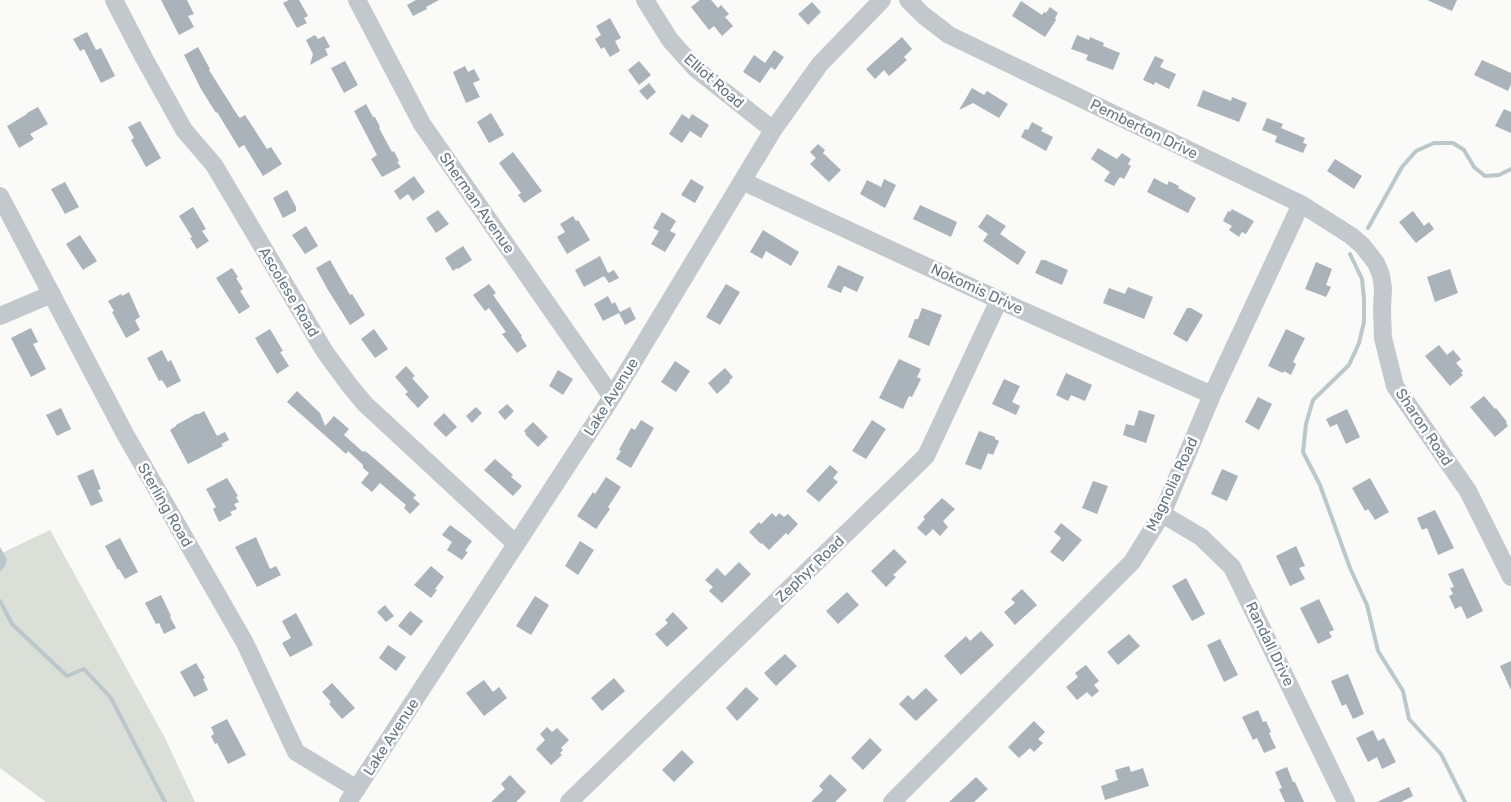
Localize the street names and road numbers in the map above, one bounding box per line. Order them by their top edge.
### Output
street label: Elliot Road [680,50,748,112]
street label: Pemberton Drive [1087,95,1201,163]
street label: Sherman Avenue [435,149,519,257]
street label: Ascolese Road [255,244,323,340]
street label: Nokomis Drive [928,260,1026,318]
street label: Lake Avenue [580,355,642,439]
street label: Sharon Road [1392,385,1456,469]
street label: Magnolia Road [1142,434,1202,534]
street label: Sterling Road [134,460,196,550]
street label: Zephyr Road [772,532,848,606]
street label: Randall Drive [1242,599,1298,689]
street label: Lake Avenue [359,695,423,779]

